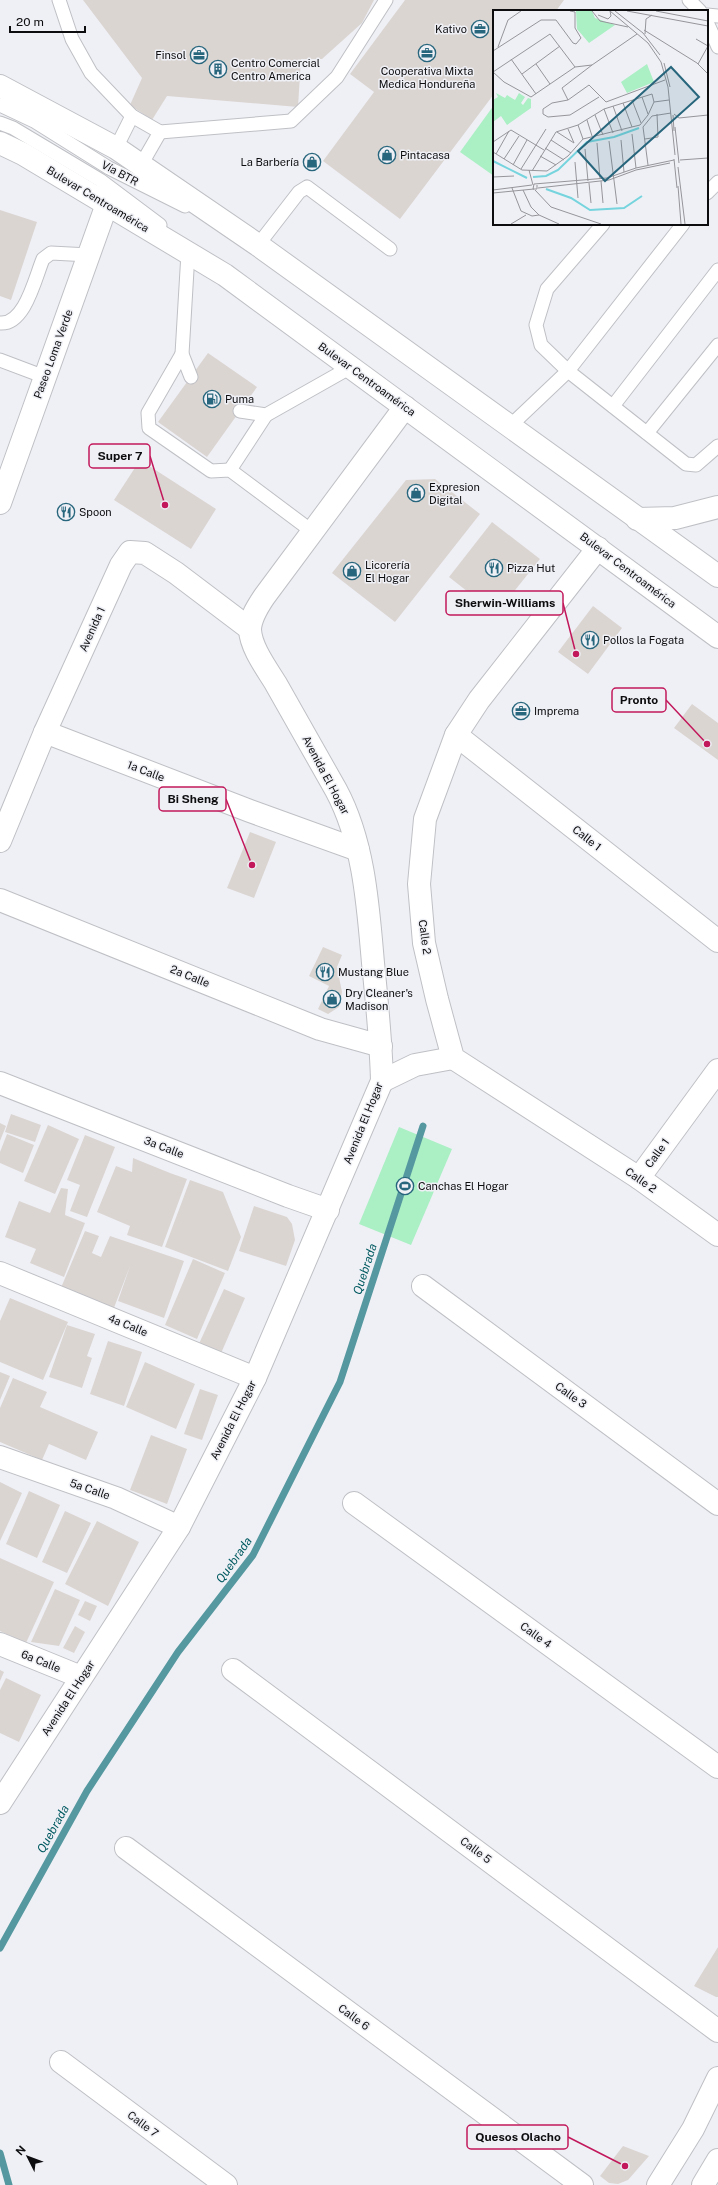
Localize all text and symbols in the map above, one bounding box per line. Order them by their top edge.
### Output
scale bar [10,8,85,34]
inset map [493,10,708,225]
text: 20 m [16,15,44,29]
office icon: Kativo [470,19,490,39]
place label: Kativo [435,23,467,35]
office icon: Cooperativa Mixta Medica Hondureña [417,43,437,63]
office icon: Finsol [189,45,209,65]
place label: Finsol [155,49,186,61]
place label: Centro Comercial Centro America [231,57,320,82]
building icon: Centro Comercial Centro America [208,59,228,79]
place label: Cooperativa Mixta Medica Hondureña [379,65,475,90]
shop icon: Pintacasa [377,145,397,165]
place label: Pintacasa [400,149,450,161]
shop icon: La Barbería [302,152,322,172]
place label: La Barbería [240,156,299,168]
street label: Vía BTR [100,158,140,188]
street label: Bulevar Centroamérica [45,164,151,234]
street label: Paseo Loma Verde [31,308,75,400]
street label: Bulevar Centroamérica [316,340,418,418]
fuel station icon: Puma [202,389,222,409]
place label: Puma [225,393,254,405]
callout: Super 7 [89,444,150,468]
text: Super 7 [98,449,142,463]
place label: Expresion Digital [429,481,480,506]
shop icon: Expresion Digital [406,483,426,503]
restaurant icon: Spoon [56,502,76,522]
place label: Spoon [79,506,112,518]
street label: Bulevar Centroamérica [578,530,678,610]
restaurant icon: Pizza Hut [484,558,504,578]
place label: Licorería El Hogar [365,559,410,584]
shop icon: Licorería El Hogar [342,561,362,581]
place label: Pizza Hut [507,562,555,574]
callout: Sherwin-Williams [446,591,563,615]
text: Sherwin-Williams [455,596,555,610]
street label: Avenida 1 [77,605,107,653]
restaurant icon: Pollos la Fogata [580,630,600,650]
place label: Pollos la Fogata [603,634,684,646]
callout: Pronto [612,688,666,712]
text: Pronto [620,693,658,707]
office icon: Imprema [511,701,531,721]
place label: Imprema [534,705,579,717]
street label: Avenida El Hogar [300,734,352,816]
street label: 1a Calle [126,758,166,784]
callout: Bi Sheng [159,787,226,811]
text: Bi Sheng [167,792,219,806]
street label: Calle 1 [570,823,604,853]
street label: Calle 2 [417,919,433,956]
restaurant icon: Mustang Blue [315,962,335,982]
street label: 2a Calle [169,963,211,989]
place label: Mustang Blue [338,966,409,978]
place label: Dry Cleaner's Madison [345,987,413,1012]
shop icon: Dry Cleaner's Madison [322,989,342,1009]
street label: Avenida El Hogar [341,1080,385,1166]
street label: 3a Calle [142,1134,186,1160]
street label: Calle 1 [642,1136,672,1170]
street label: Calle 2 [623,1165,659,1195]
sports icon: Canchas El Hogar [395,1176,415,1196]
place label: Canchas El Hogar [418,1180,509,1192]
water label: Quebrada [350,1242,380,1296]
street label: 4a Calle [106,1312,150,1338]
street label: Avenida El Hogar [208,1378,258,1462]
street label: Calle 3 [553,1380,589,1410]
street label: 5a Calle [68,1477,112,1501]
water label: Quebrada [213,1534,255,1586]
street label: Calle 4 [518,1620,554,1650]
street label: 6a Calle [19,1648,63,1674]
street label: Avenida El Hogar [39,1658,97,1738]
water label: Quebrada [34,1802,72,1856]
street label: Calle 5 [458,1834,494,1866]
street label: Calle 6 [336,2002,372,2032]
street label: Calle 7 [125,2109,161,2140]
callout: Quesos Olacho [467,2125,568,2149]
text: Quesos Olacho [475,2130,561,2144]
north arrow [8,2137,48,2177]
text: N [13,2143,28,2158]

